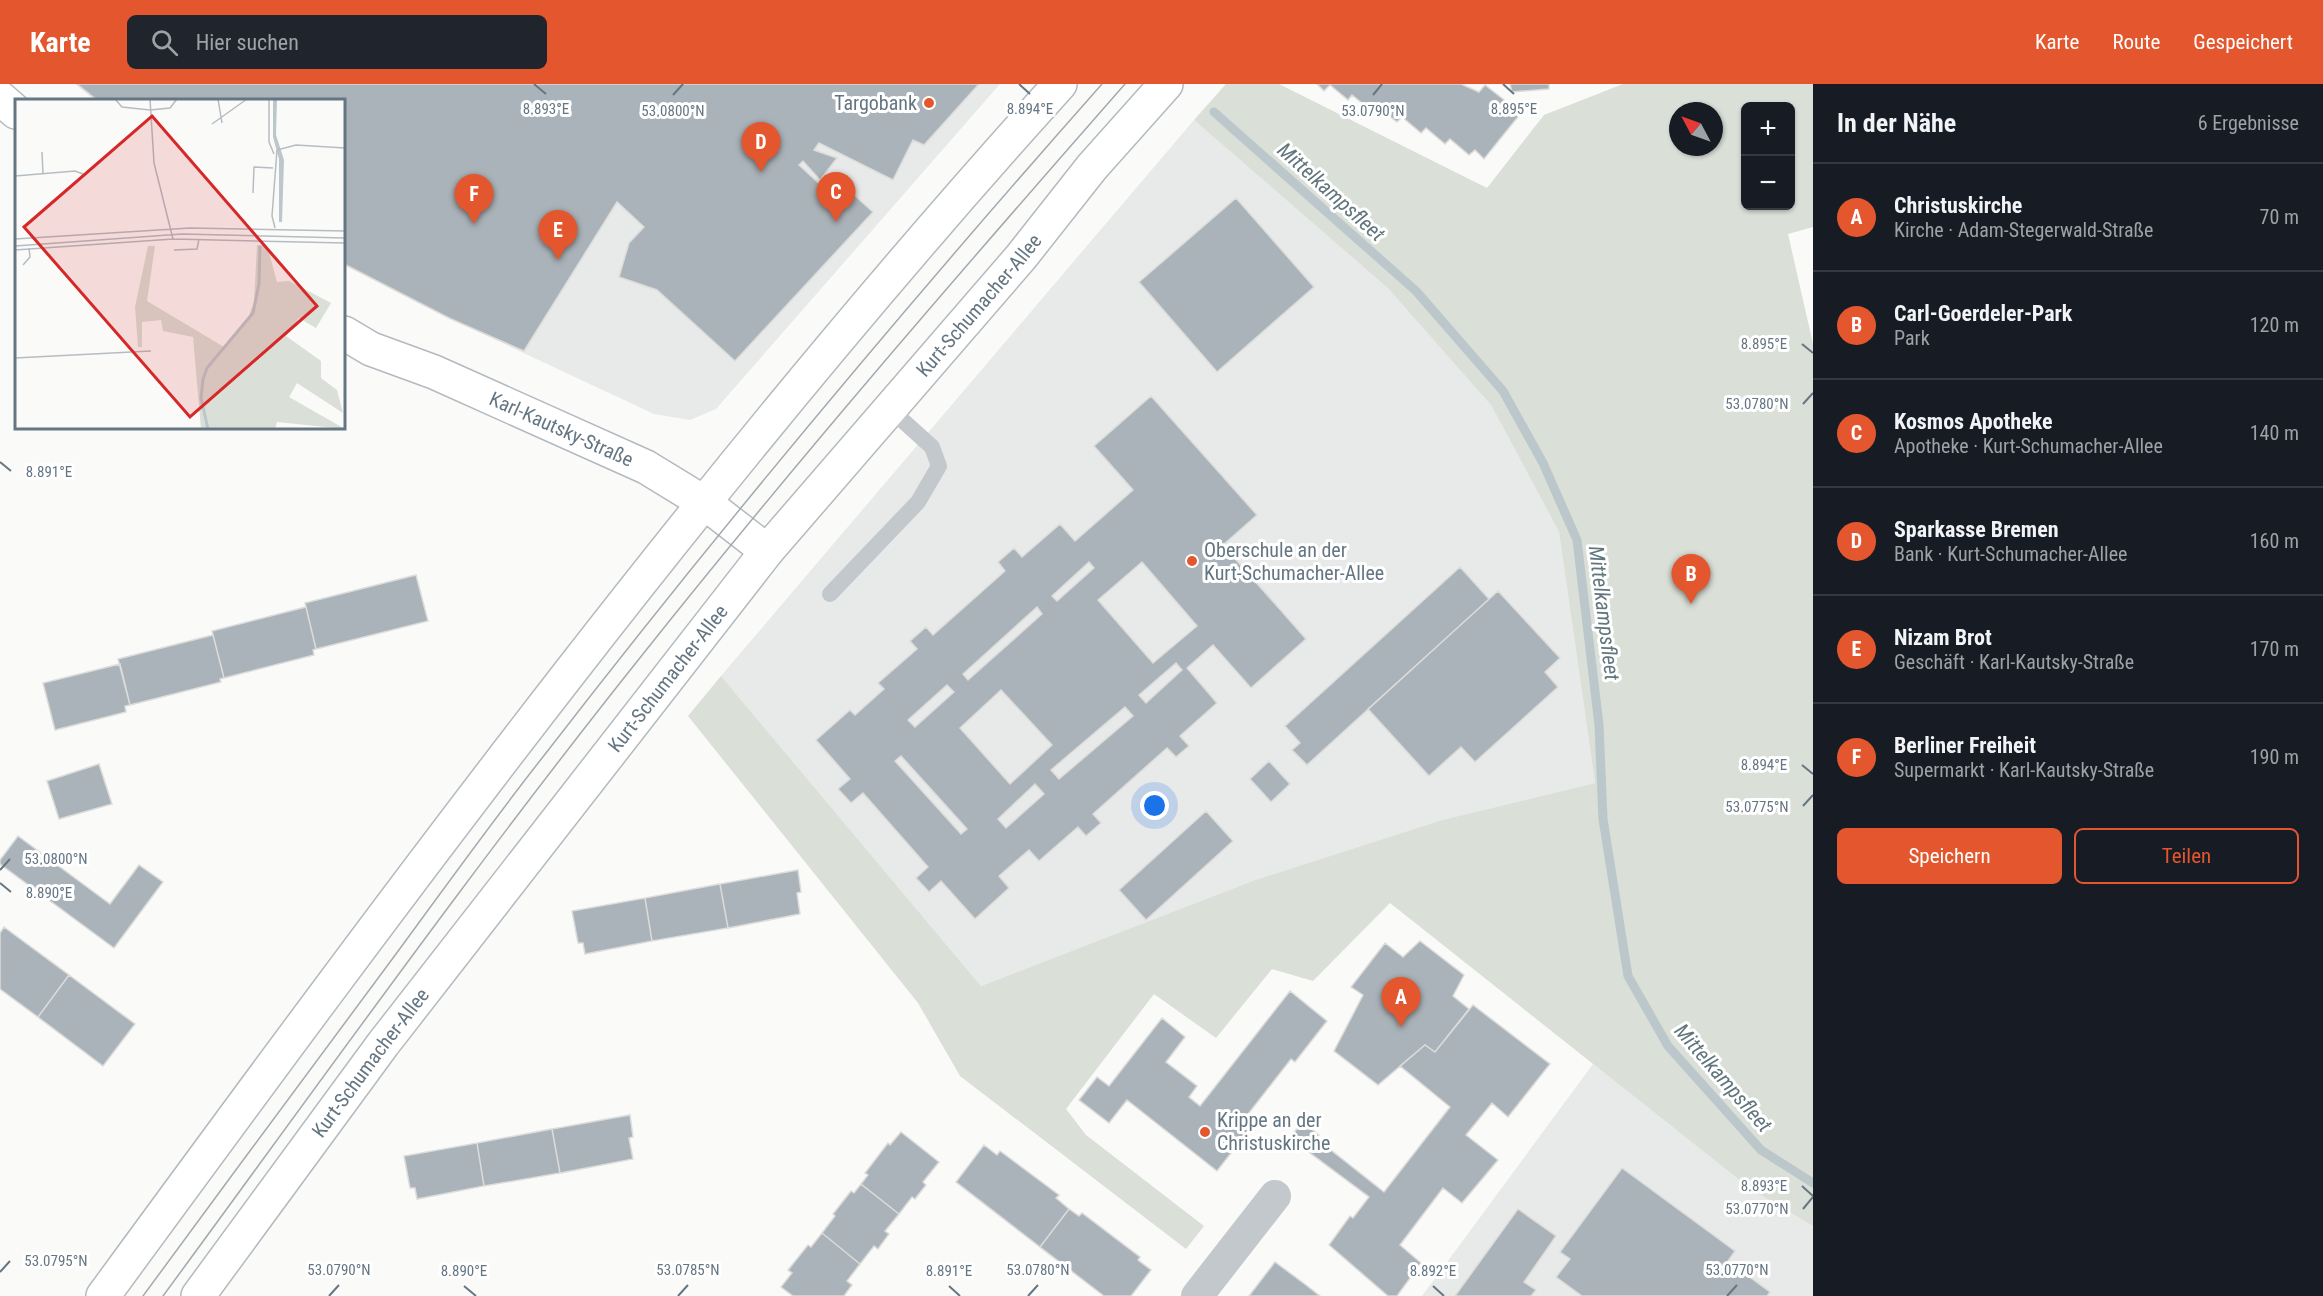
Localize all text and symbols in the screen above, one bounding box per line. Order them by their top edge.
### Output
search box [127,15,547,69]
text: Karte [30,26,91,59]
icon: search [148,26,181,59]
text: Hier suchen [196,30,299,55]
text: Karte [2035,30,2079,54]
text: Route [2112,30,2160,54]
text: Gespeichert [2193,30,2293,54]
place label: Targobank [834,91,917,115]
marker: Targobank [922,96,936,110]
inset map [15,99,345,429]
text: 8.893°E [523,100,569,118]
text: 8.894°E [1007,100,1053,118]
text: 8.895°E [1491,100,1537,118]
text: 53.0800°N [641,102,705,120]
text: 53.0790°N [1341,102,1405,120]
north arrow [1669,102,1723,156]
map controls [1741,102,1795,210]
button: + [1741,102,1795,156]
text: In der Nähe [1837,108,1956,138]
text: 6 Ergebnisse [2198,111,2299,135]
pin: D [742,122,780,172]
water label: Mittelkampsfleet [1273,138,1390,247]
button: − [1741,156,1795,210]
pin: C [816,172,856,222]
pin: F [454,174,494,224]
text: Christuskirche [1894,193,2022,218]
text: A [1851,205,1862,229]
text: 70 m [2260,205,2299,229]
pin: E [538,210,578,260]
text: Kirche · Adam-Stegerwald-Straße [1894,218,2153,242]
street label: Kurt-Schumacher-Allee [911,229,1047,382]
text: Carl-Goerdeler-Park [1894,301,2072,326]
text: B [1851,313,1862,337]
text: 120 m [2250,313,2299,337]
text: Park [1894,326,1930,350]
text: 8.895°E [1741,335,1787,353]
street label: Karl-Kautsky-Straße [486,386,637,472]
text: 53.0780°N [1725,395,1789,413]
text: Kosmos Apotheke [1894,409,2053,434]
text: C [1851,421,1862,445]
text: 140 m [2250,421,2299,445]
text: Apotheke · Kurt-Schumacher-Allee [1894,434,2163,458]
text: 8.891°E [26,463,72,481]
text: Sparkasse Bremen [1894,517,2059,542]
text: D [1851,529,1862,553]
text: 160 m [2250,529,2299,553]
place label: Oberschule an der Kurt-Schumacher-Allee [1204,538,1384,585]
text: Bank · Kurt-Schumacher-Allee [1894,542,2127,566]
water label: Mittelkampsfleet [1584,544,1624,683]
marker: Oberschule an der Kurt-Schumacher-Allee [1185,554,1199,568]
pin: B [1672,554,1710,604]
street label: Kurt-Schumacher-Allee [603,600,733,757]
text: Nizam Brot [1894,625,1992,650]
text: E [1852,637,1861,661]
text: 170 m [2250,637,2299,661]
text: Geschäft · Karl-Kautsky-Straße [1894,650,2134,674]
text: Berliner Freiheit [1894,733,2036,758]
text: F [1852,745,1861,769]
text: 190 m [2250,745,2299,769]
text: 8.894°E [1741,756,1787,774]
text: Supermarkt · Karl-Kautsky-Straße [1894,758,2154,782]
your location [1140,791,1169,820]
text: 53.0775°N [1725,798,1789,816]
button: Speichern [1837,828,2062,884]
button: Teilen [2074,828,2299,884]
text: 53.0800°N [24,850,88,868]
text: 8.890°E [26,884,72,902]
pin: A [1382,978,1420,1027]
street label: Kurt-Schumacher-Allee [307,983,434,1142]
water label: Mittelkampsfleet [1670,1019,1777,1138]
place label: Krippe an der Christuskirche [1217,1108,1330,1155]
marker: Krippe an der Christuskirche [1198,1125,1212,1139]
text: 8.893°E [1741,1177,1787,1195]
text: 53.0770°N [1725,1200,1789,1218]
text: 53.0795°N [24,1252,88,1270]
text: 53.0790°N [307,1261,371,1279]
text: 53.0785°N [656,1261,720,1279]
text: 53.0780°N [1006,1261,1070,1279]
text: 53.0770°N [1705,1261,1769,1279]
text: 8.890°E [441,1262,487,1280]
text: 8.891°E [926,1262,972,1280]
text: 8.892°E [1410,1262,1456,1280]

